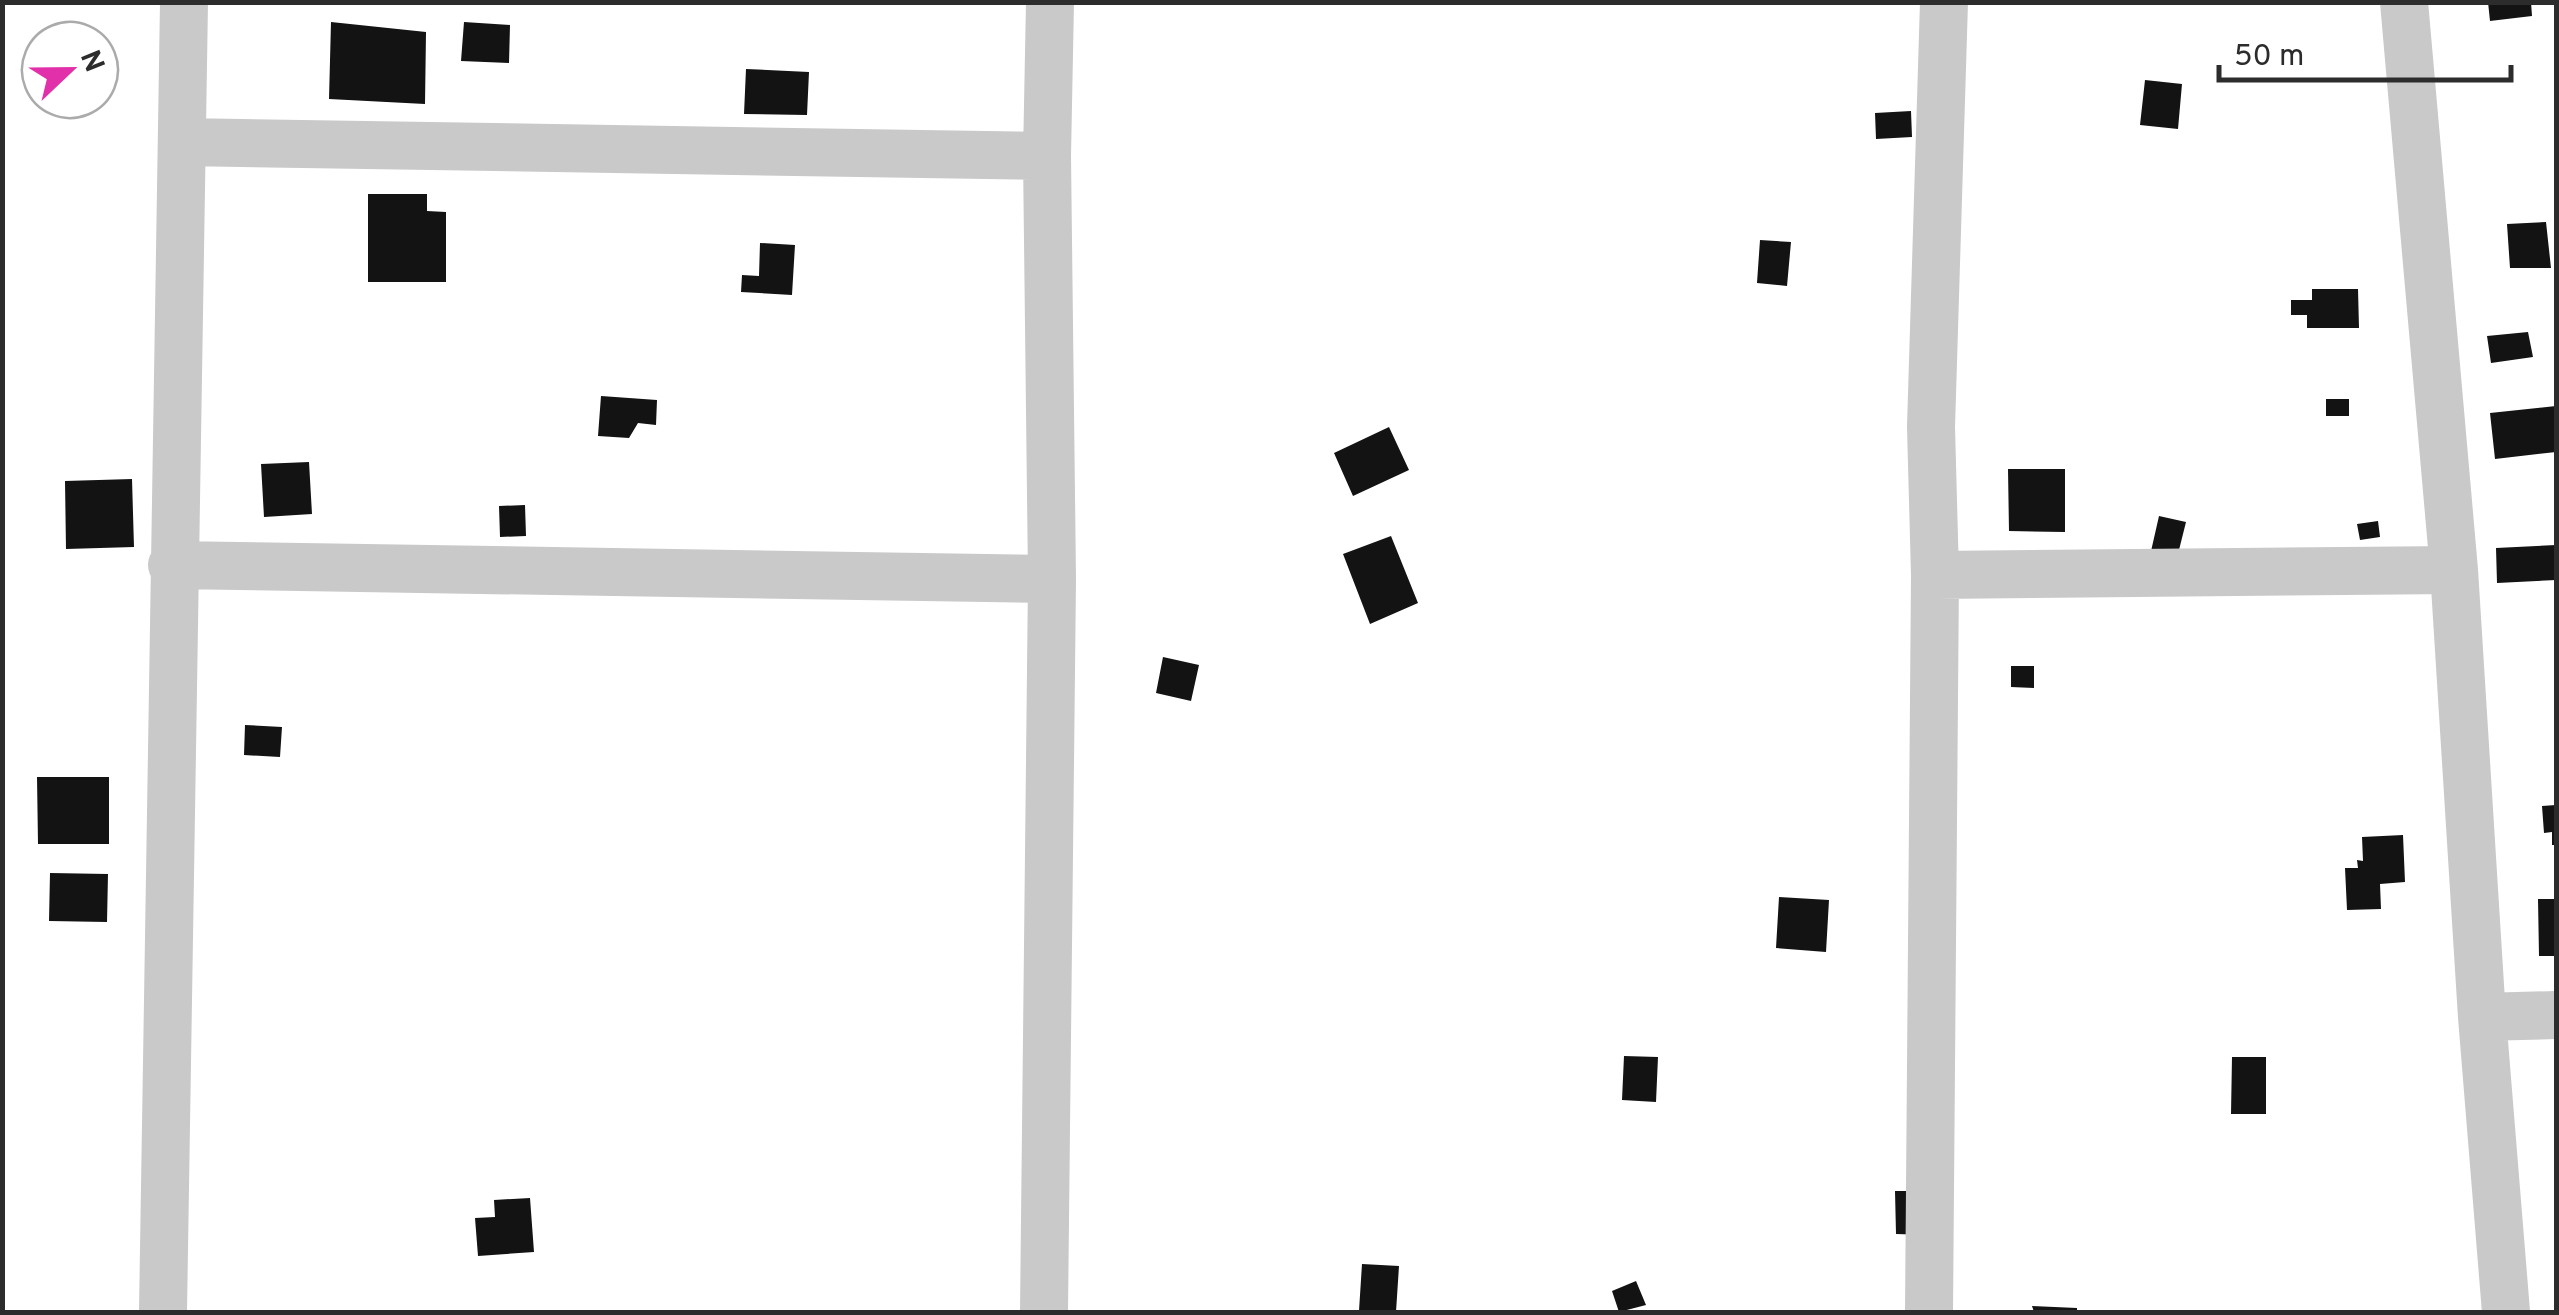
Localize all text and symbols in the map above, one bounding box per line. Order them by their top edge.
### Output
north arrow [20,20,120,120]
scale bar [2219,20,2512,82]
text: 50 m [2234,39,2304,76]
text: N [70,46,111,78]

